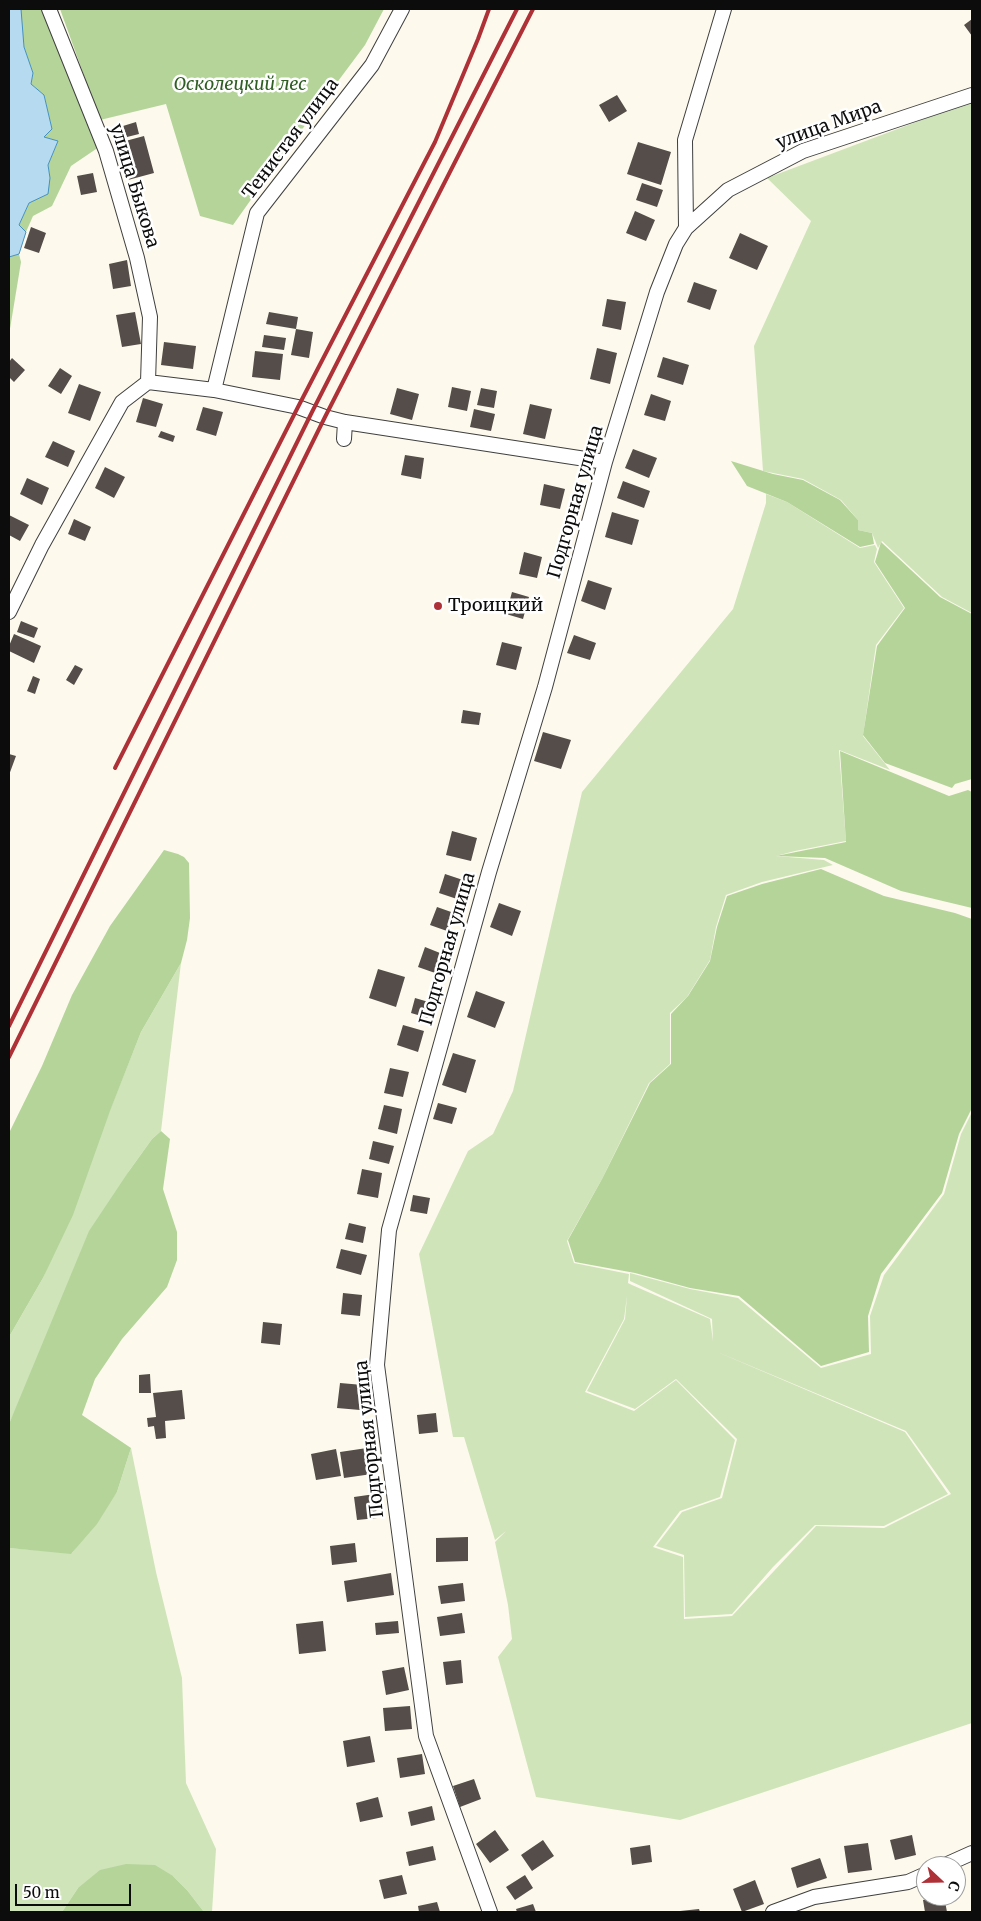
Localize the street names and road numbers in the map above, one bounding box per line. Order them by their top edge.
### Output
street label: Тенистая улица [239,74,343,204]
street label: улица Мира [773,96,885,154]
street label: улица Быкова [105,121,163,251]
street label: Подгорная улица [544,423,608,581]
street label: Подгорная улица [416,870,480,1028]
street label: Подгорная улица [351,1359,389,1519]

